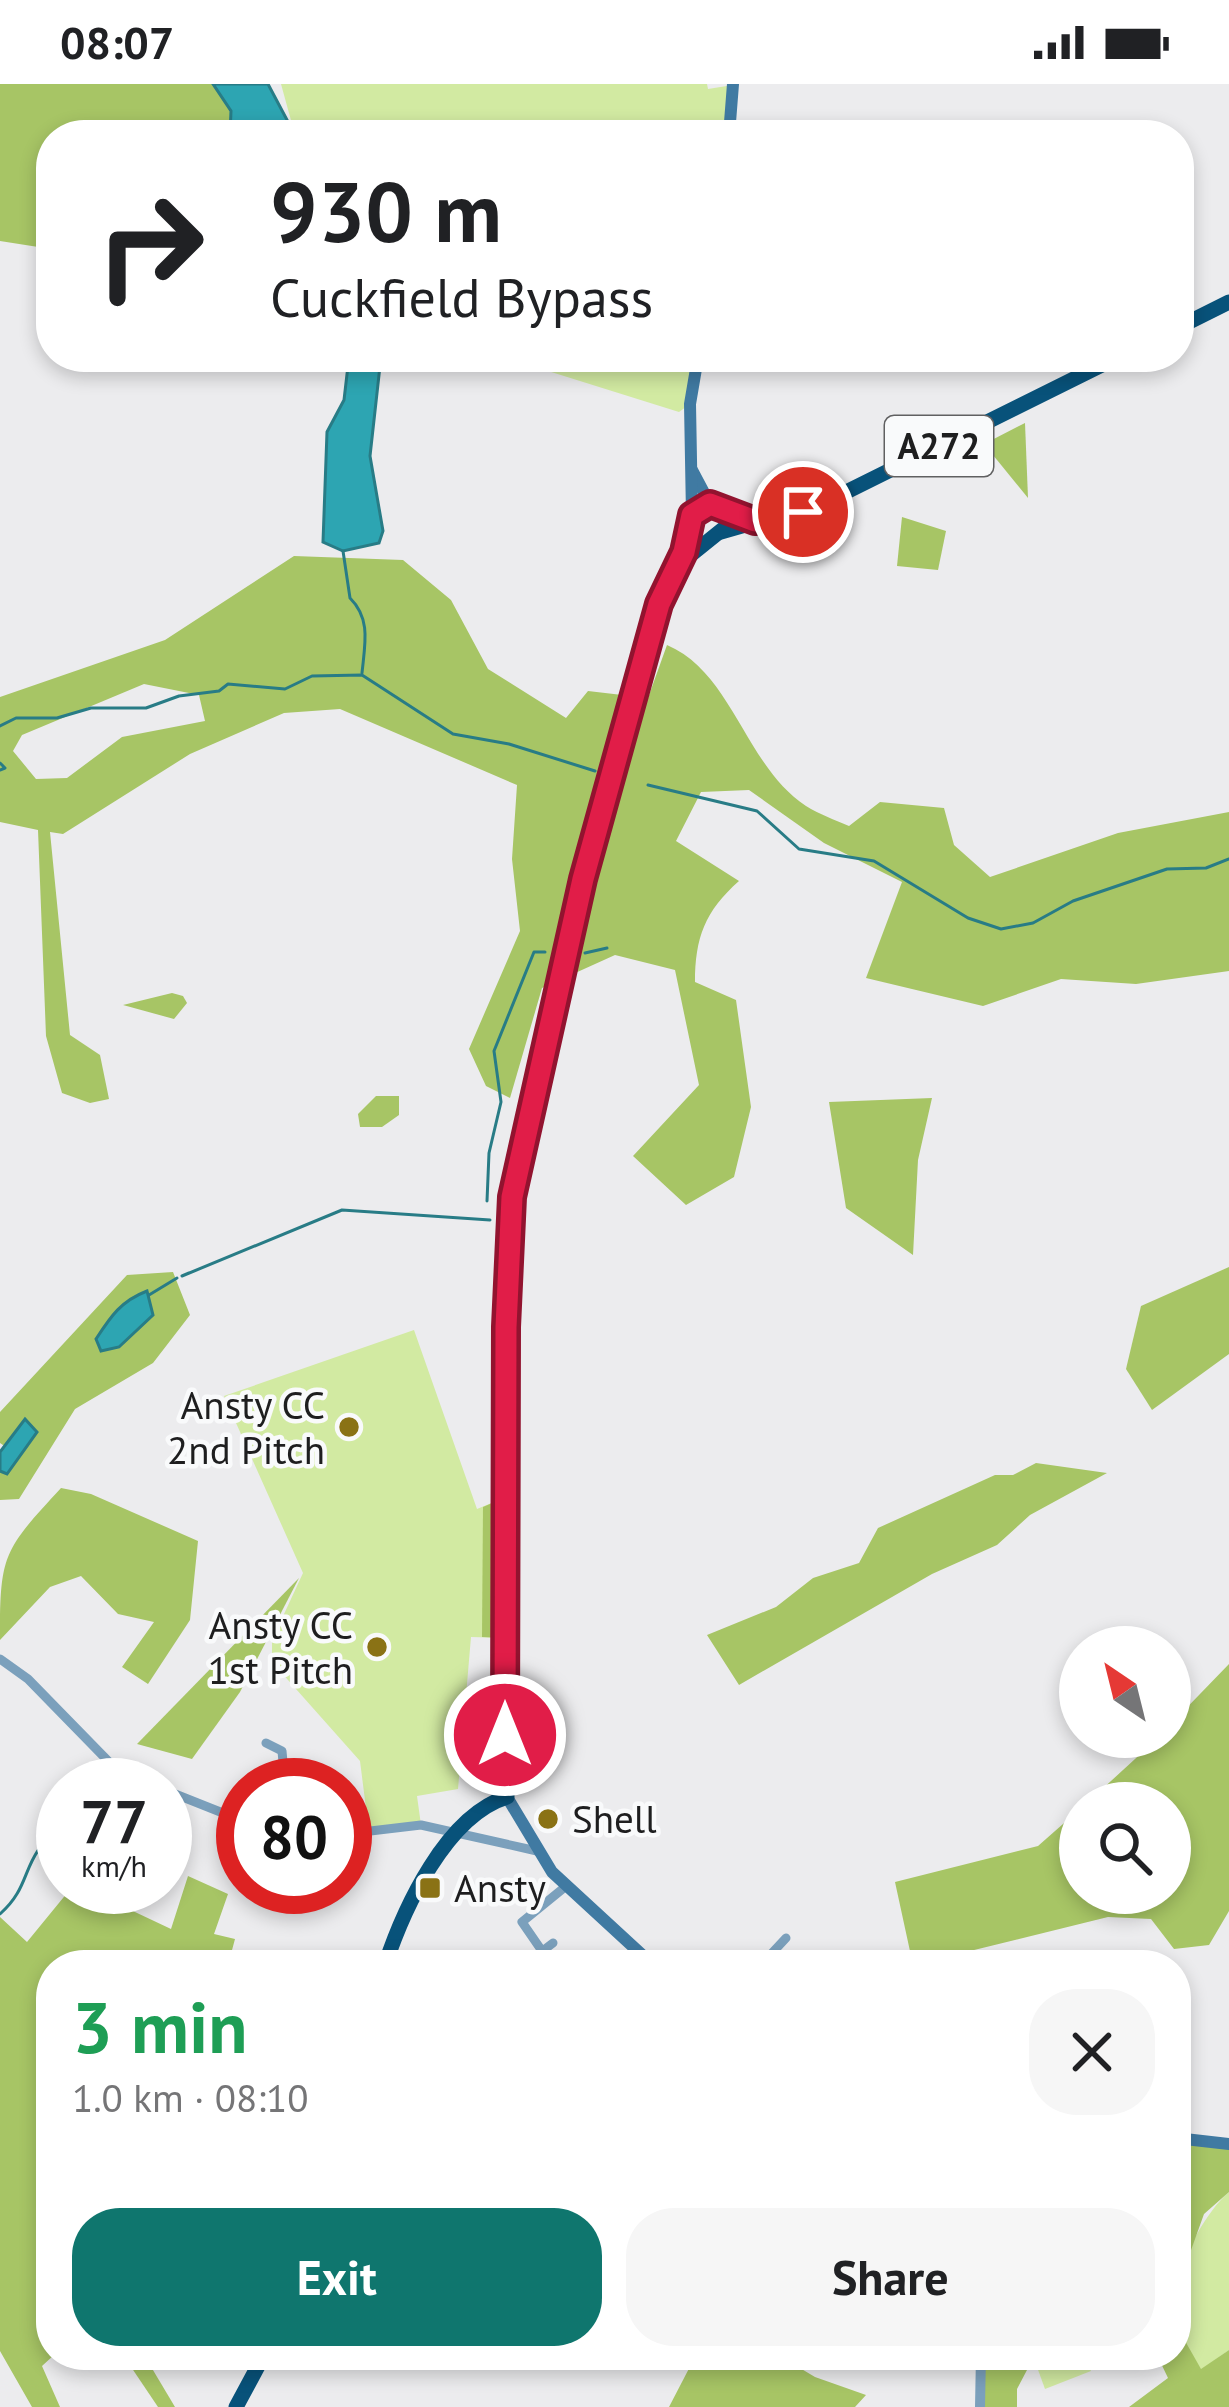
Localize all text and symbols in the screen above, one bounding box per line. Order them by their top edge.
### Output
text: 08:07 [60,13,174,71]
text: 930 m [270,156,502,265]
icon: right [72,168,228,324]
text: Cuckfield Bypass [270,262,653,332]
road number: A272 [885,416,993,476]
pin [752,461,854,563]
icon: arrive [770,479,836,545]
place label: Ansty CC 2nd Pitch [167,1379,325,1475]
marker: Ansty CC 2nd Pitch [336,1414,362,1440]
place label: Ansty CC 1st Pitch [208,1599,353,1695]
north arrow [1059,1626,1191,1758]
map controls [1059,1626,1191,1914]
marker: Ansty CC 1st Pitch [364,1634,390,1660]
position arrow [442,1672,568,1798]
speed limit sign: 80 [216,1758,372,1914]
text: 77 [80,1782,148,1860]
button: search [1059,1782,1191,1914]
place label: Shell [572,1793,657,1844]
marker: Shell [535,1806,561,1832]
text: km/h [81,1846,147,1885]
place label: Ansty [454,1862,546,1913]
marker: Ansty [417,1875,443,1901]
text: 3 min [72,1980,248,2073]
button: close [1029,1989,1155,2115]
text: 1.0 km · 08:10 [72,2072,308,2123]
button: Exit [72,2208,602,2346]
button: Share [626,2208,1155,2346]

